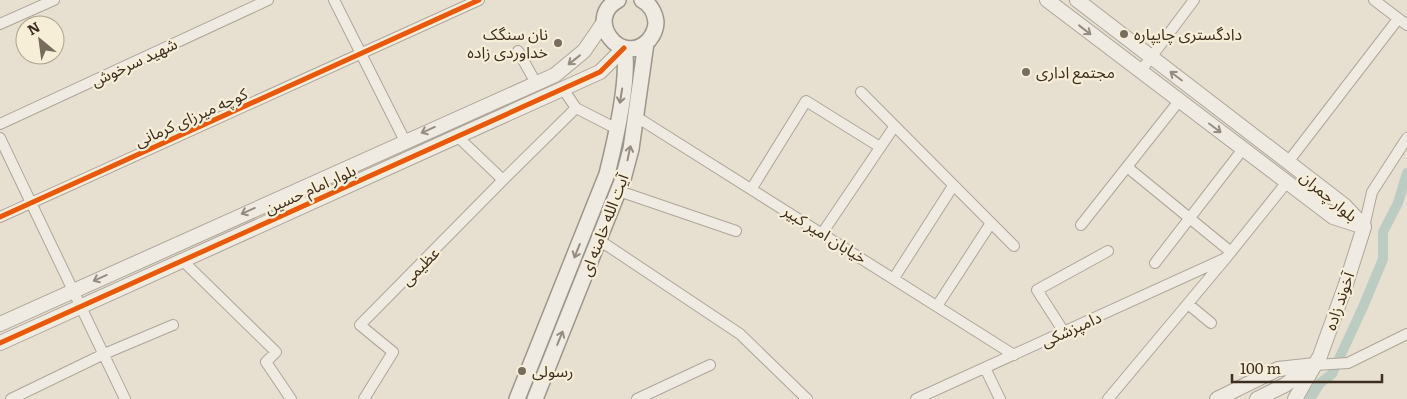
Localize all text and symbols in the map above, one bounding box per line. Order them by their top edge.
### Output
north arrow [15,15,65,65]
text: N [23,16,43,39]
place label: نان سنگک خداوردی زاده [467,21,548,63]
place label: دادگستری چایپاره [1134,21,1242,45]
one-way arrow [1078,24,1091,35]
marker: دادگستری چایپاره [1118,28,1130,40]
street label: شهید سرخوش [86,31,181,92]
marker: نان سنگک خداوردی زاده [552,37,564,49]
one-way arrow [568,54,581,65]
place label: مجتمع اداری [1036,59,1115,85]
marker: مجتمع اداری [1020,66,1032,78]
one-way arrow [1170,71,1183,82]
street label: کوچه میرزای کرمانی [130,80,251,152]
one-way arrow [616,88,626,104]
one-way arrow [1208,123,1222,133]
one-way arrow [421,126,436,136]
one-way arrow [625,145,634,161]
street label: بلوار امام حسین [260,157,360,221]
street label: بلوار چمران [1295,164,1364,227]
street label: آیت الله خامنه ای [573,169,634,279]
street label: خیابان امیر کبیر [778,197,872,269]
one-way arrow [241,207,256,217]
street label: عظیمی [394,240,444,290]
one-way arrow [572,243,581,258]
street label: آخوند زاده [1317,267,1360,333]
one-way arrow [93,274,108,283]
street label: دامپزشکی [1036,304,1105,352]
one-way arrow [556,331,565,346]
scale bar [1232,352,1382,384]
text: 100 m [1240,356,1281,379]
place label: رسولی [532,358,573,382]
marker: رسولی [516,365,528,377]

